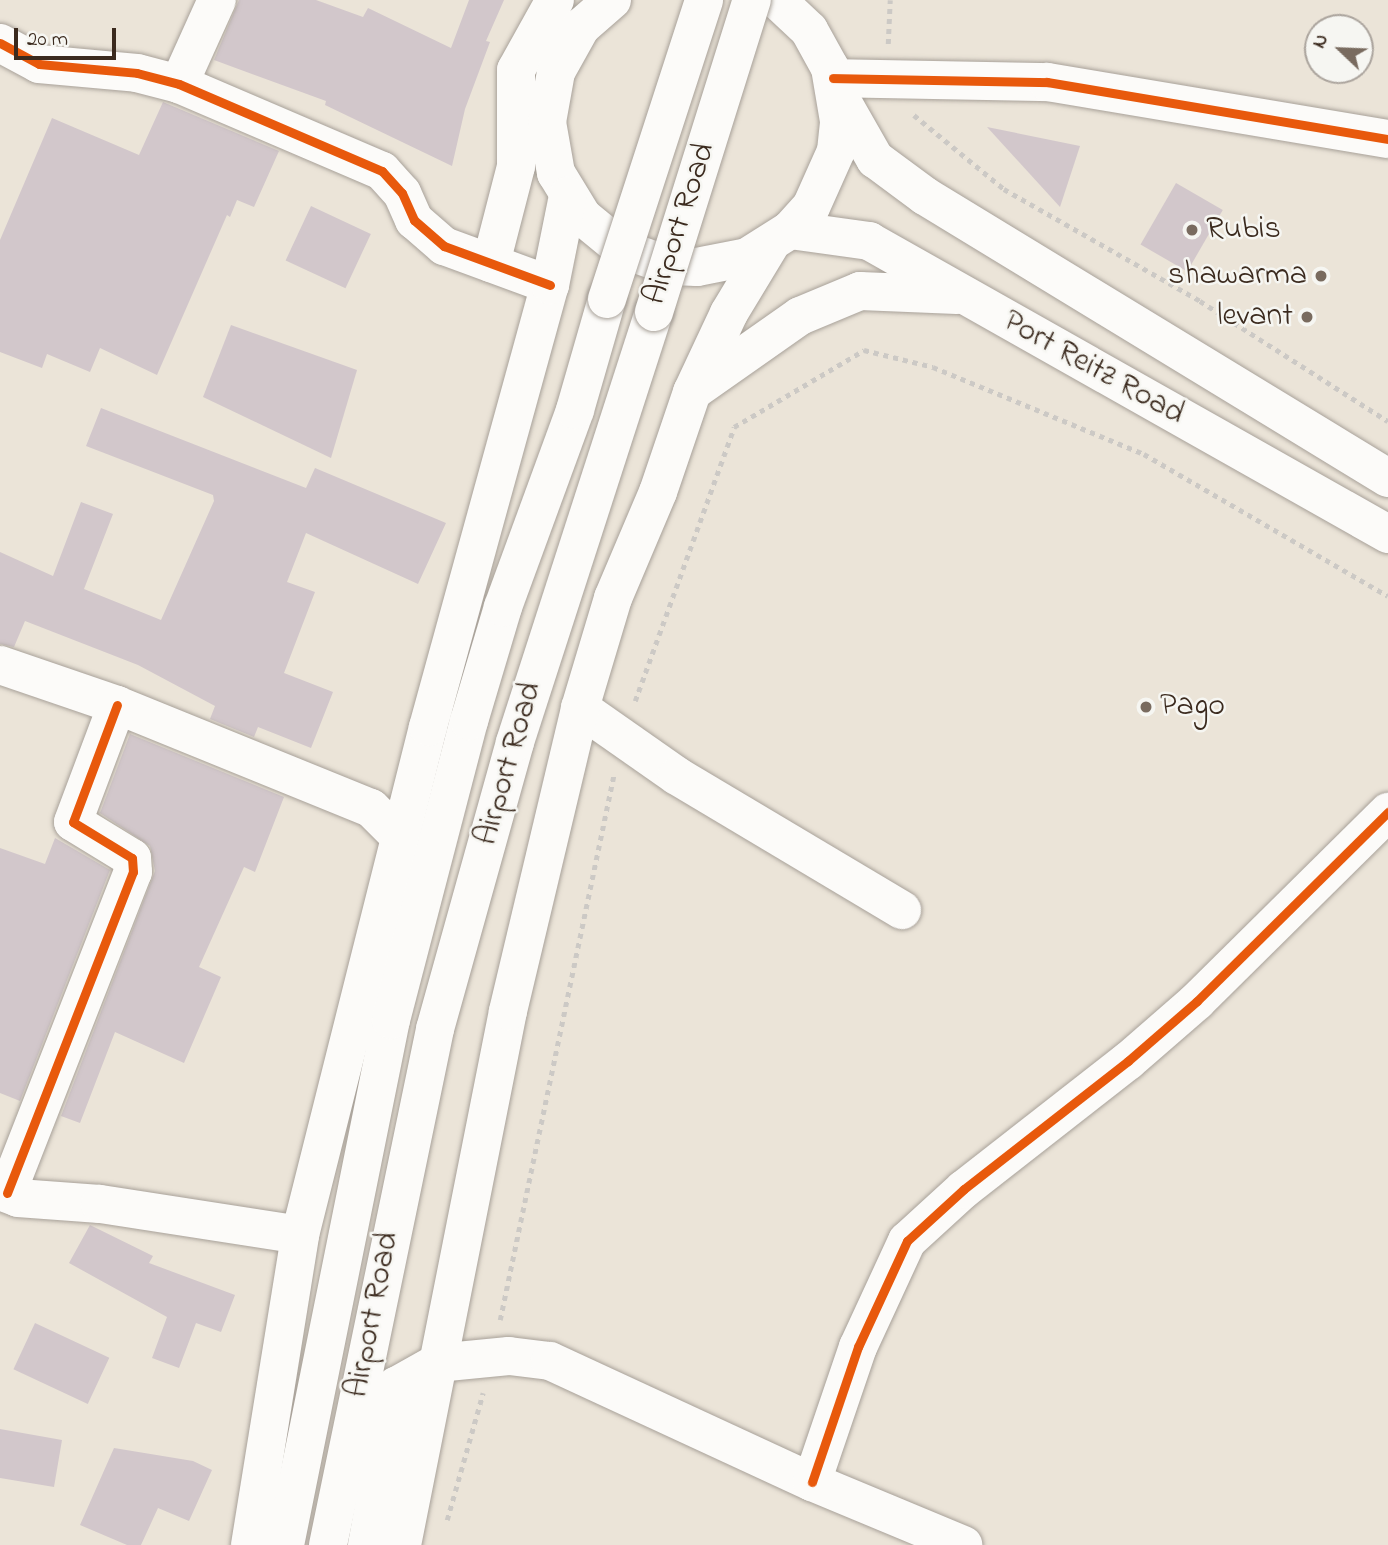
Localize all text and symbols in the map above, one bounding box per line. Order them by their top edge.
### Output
scale bar [18,14,119,58]
north arrow [1304,14,1374,84]
text: 20 m [27,25,68,55]
text: N [1306,30,1336,53]
street label: Airport Road [637,138,725,310]
place label: Rubis [1206,211,1281,249]
marker: Rubis [1184,222,1200,238]
place label: shawarma [1168,257,1307,295]
marker: shawarma [1313,268,1329,284]
place label: levant [1217,298,1293,336]
street label: Port Reitz Road [996,303,1190,435]
marker: levant [1299,309,1315,325]
street label: Airport Road [468,678,552,850]
place label: Pago [1160,688,1225,726]
marker: Pago [1138,699,1154,715]
street label: Airport Road [339,1229,409,1401]

